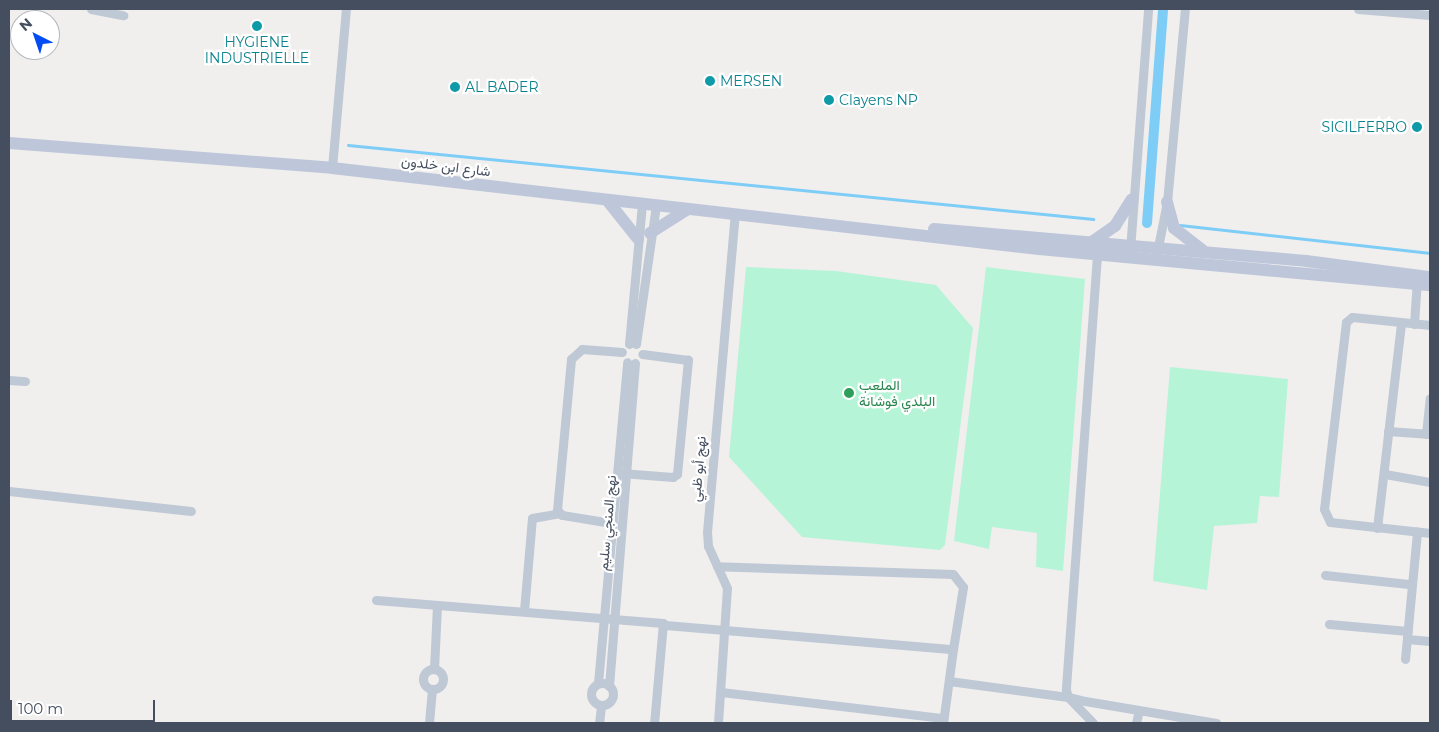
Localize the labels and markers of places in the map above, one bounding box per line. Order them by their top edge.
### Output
marker: HYGIENE INDUSTRIELLE [251,20,263,32]
place label: HYGIENE INDUSTRIELLE [205,34,309,66]
place label: MERSEN [720,73,782,89]
marker: MERSEN [704,75,716,87]
place label: AL BADER [465,79,539,95]
marker: AL BADER [449,81,461,93]
place label: Clayens NP [839,92,918,108]
marker: Clayens NP [823,94,835,106]
place label: SICILFERRO [1322,119,1407,135]
marker: SICILFERRO [1411,121,1423,133]
place label: الملعب البلدي فوشانة [859,377,935,410]
marker: الملعب البلدي فوشانة [843,387,855,399]

